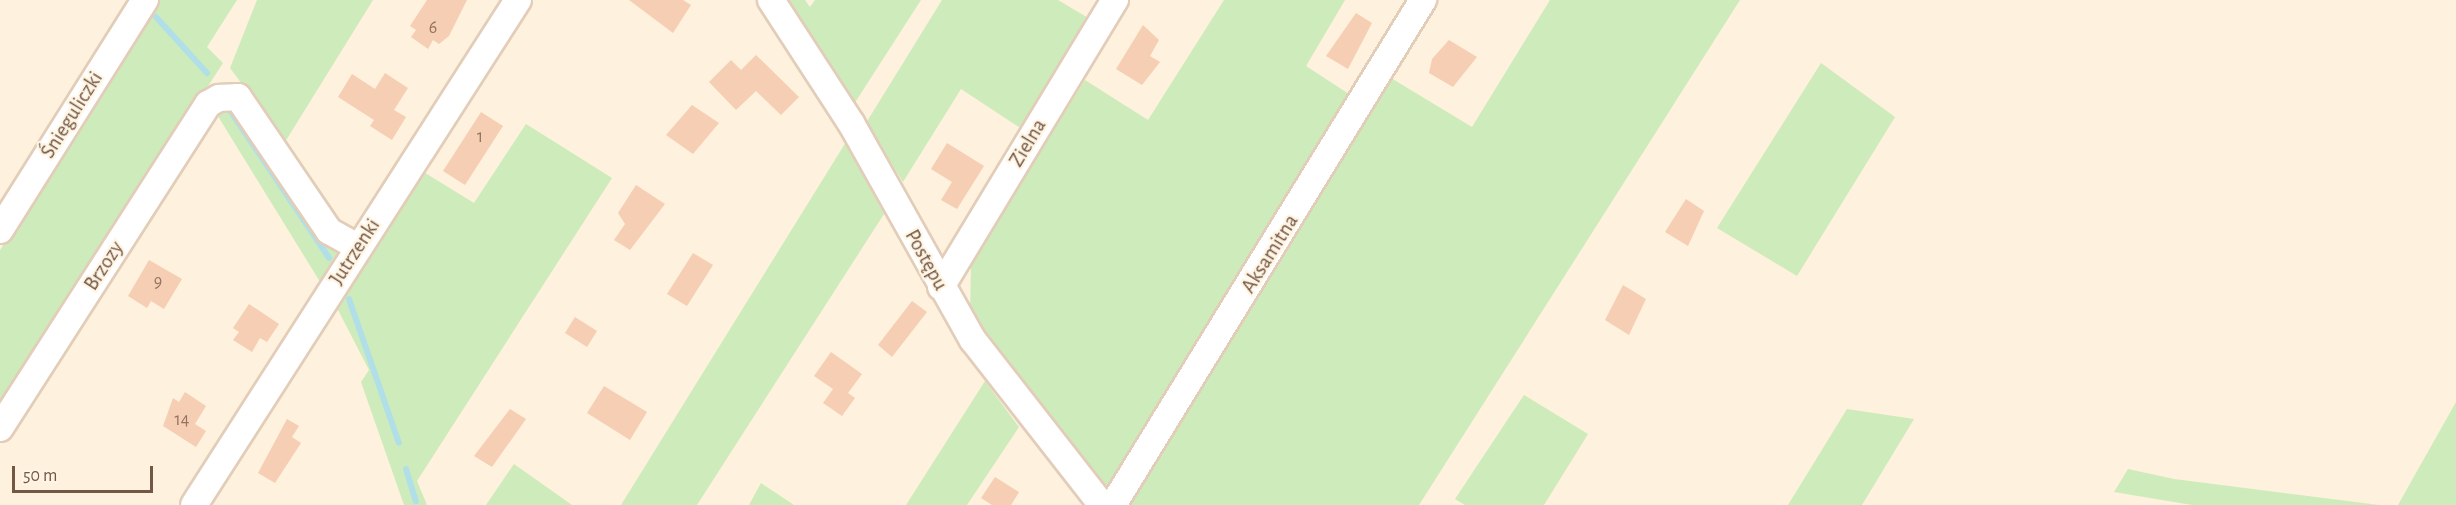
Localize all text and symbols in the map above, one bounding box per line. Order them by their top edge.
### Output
house number: 6 [429,17,437,39]
street label: Śnieguliczki [35,67,109,163]
street label: Zielna [1004,114,1052,172]
house number: 1 [477,126,483,148]
street label: Aksamitna [1236,210,1304,298]
street label: Jutrzenki [324,214,386,290]
street label: Postępu [899,225,953,295]
street label: Brzozy [79,237,129,295]
house number: 9 [154,271,162,293]
house number: 14 [175,409,189,431]
scale bar [15,454,156,492]
text: 50 m [23,467,57,485]

